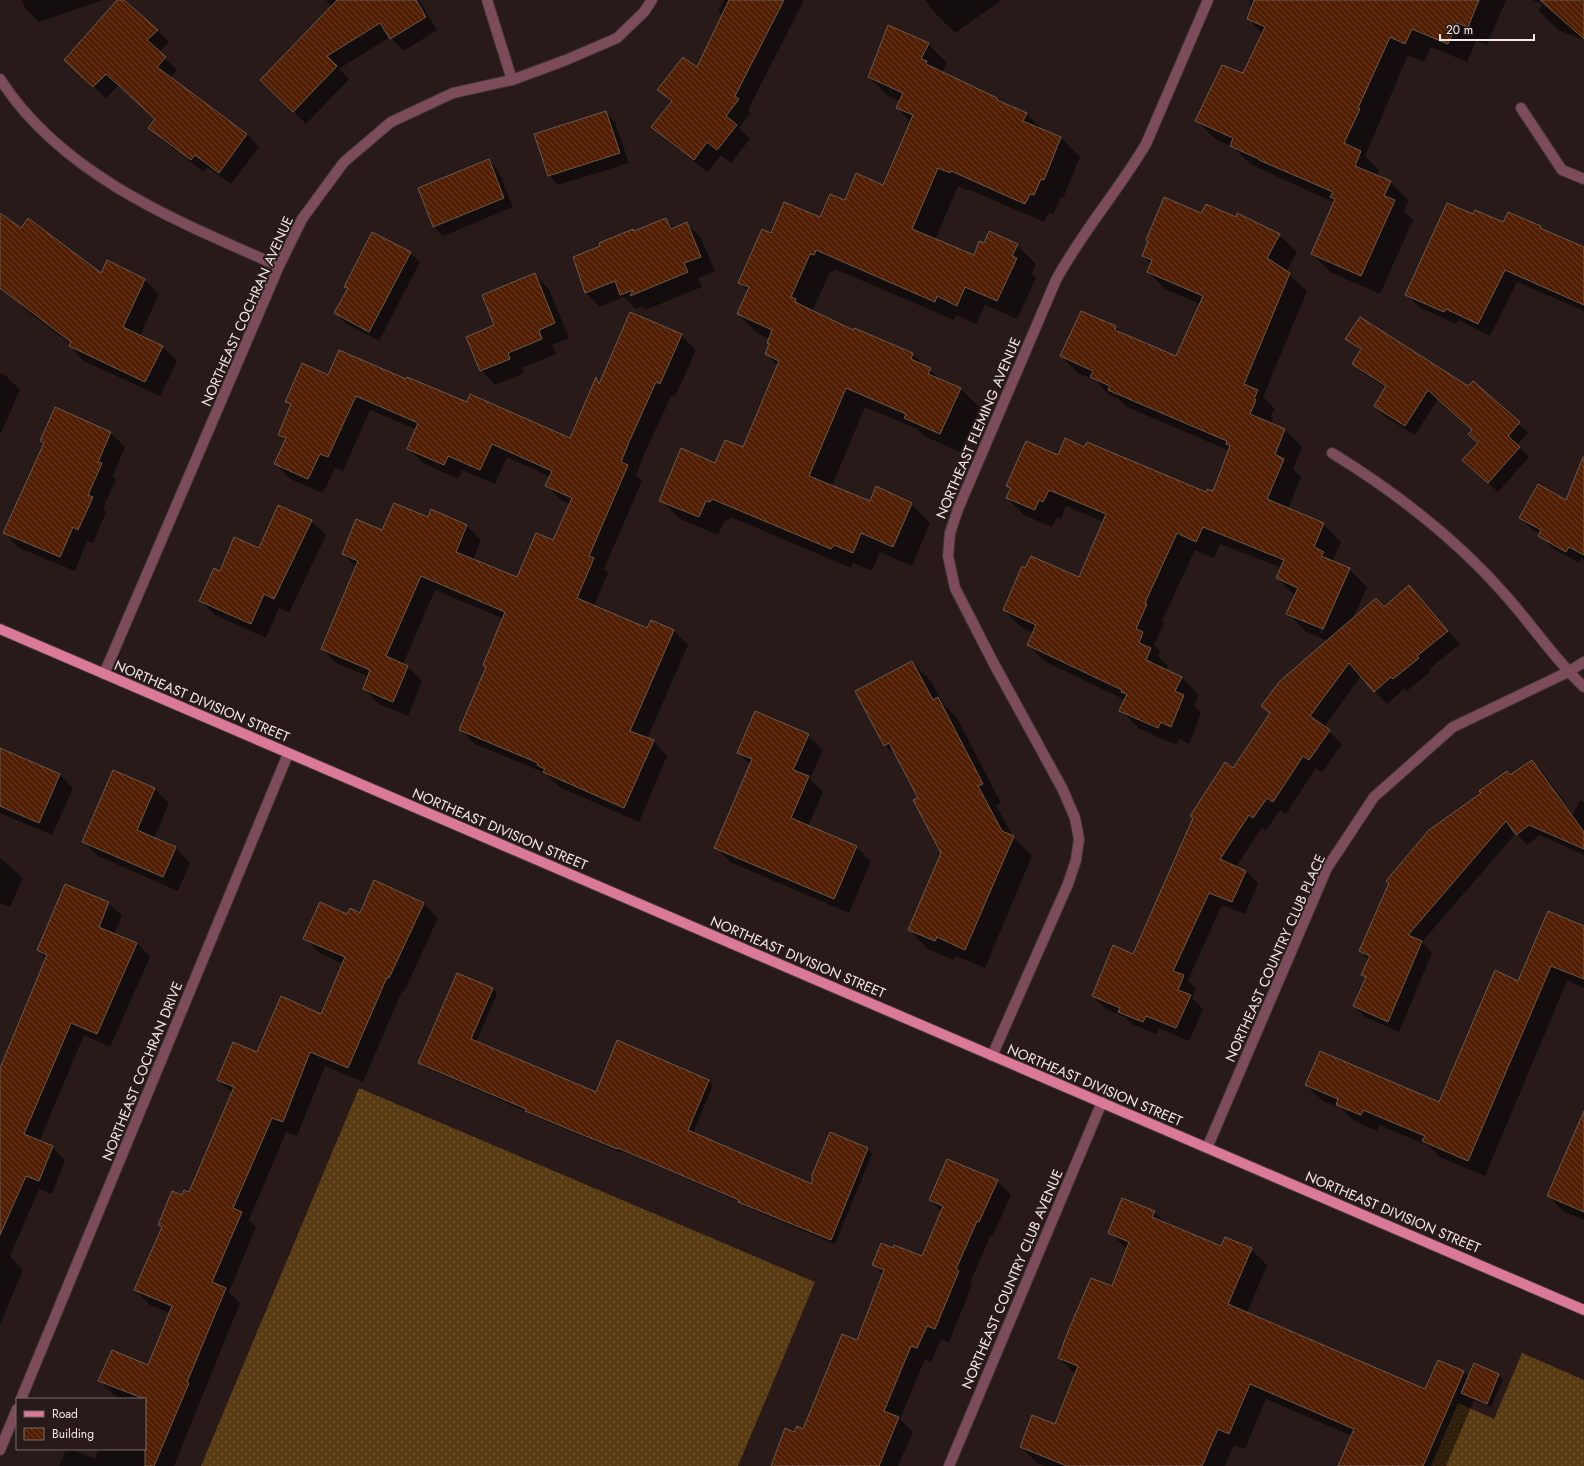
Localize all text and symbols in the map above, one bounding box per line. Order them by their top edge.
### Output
scale bar [1440,16,1534,42]
text: 20 m [1446,21,1473,39]
street label: NORTHEAST COCHRAN AVENUE [196,213,298,409]
street label: NORTHEAST FLEMING AVENUE [931,334,1025,522]
street label: NORTHEAST DIVISION STREET [111,655,293,747]
street label: NORTHEAST DIVISION STREET [409,783,591,875]
street label: NORTHEAST COUNTRY CLUB PLACE [1220,851,1330,1065]
street label: NORTHEAST DIVISION STREET [707,911,889,1003]
street label: NORTHEAST COCHRAN DRIVE [97,978,187,1164]
street label: NORTHEAST DIVISION STREET [1004,1039,1186,1131]
street label: NORTHEAST COUNTRY CLUB AVENUE [956,1166,1068,1392]
street label: NORTHEAST DIVISION STREET [1302,1166,1484,1258]
legend [16,1398,146,1450]
text: Road [52,1405,78,1423]
text: Building [52,1425,94,1443]

